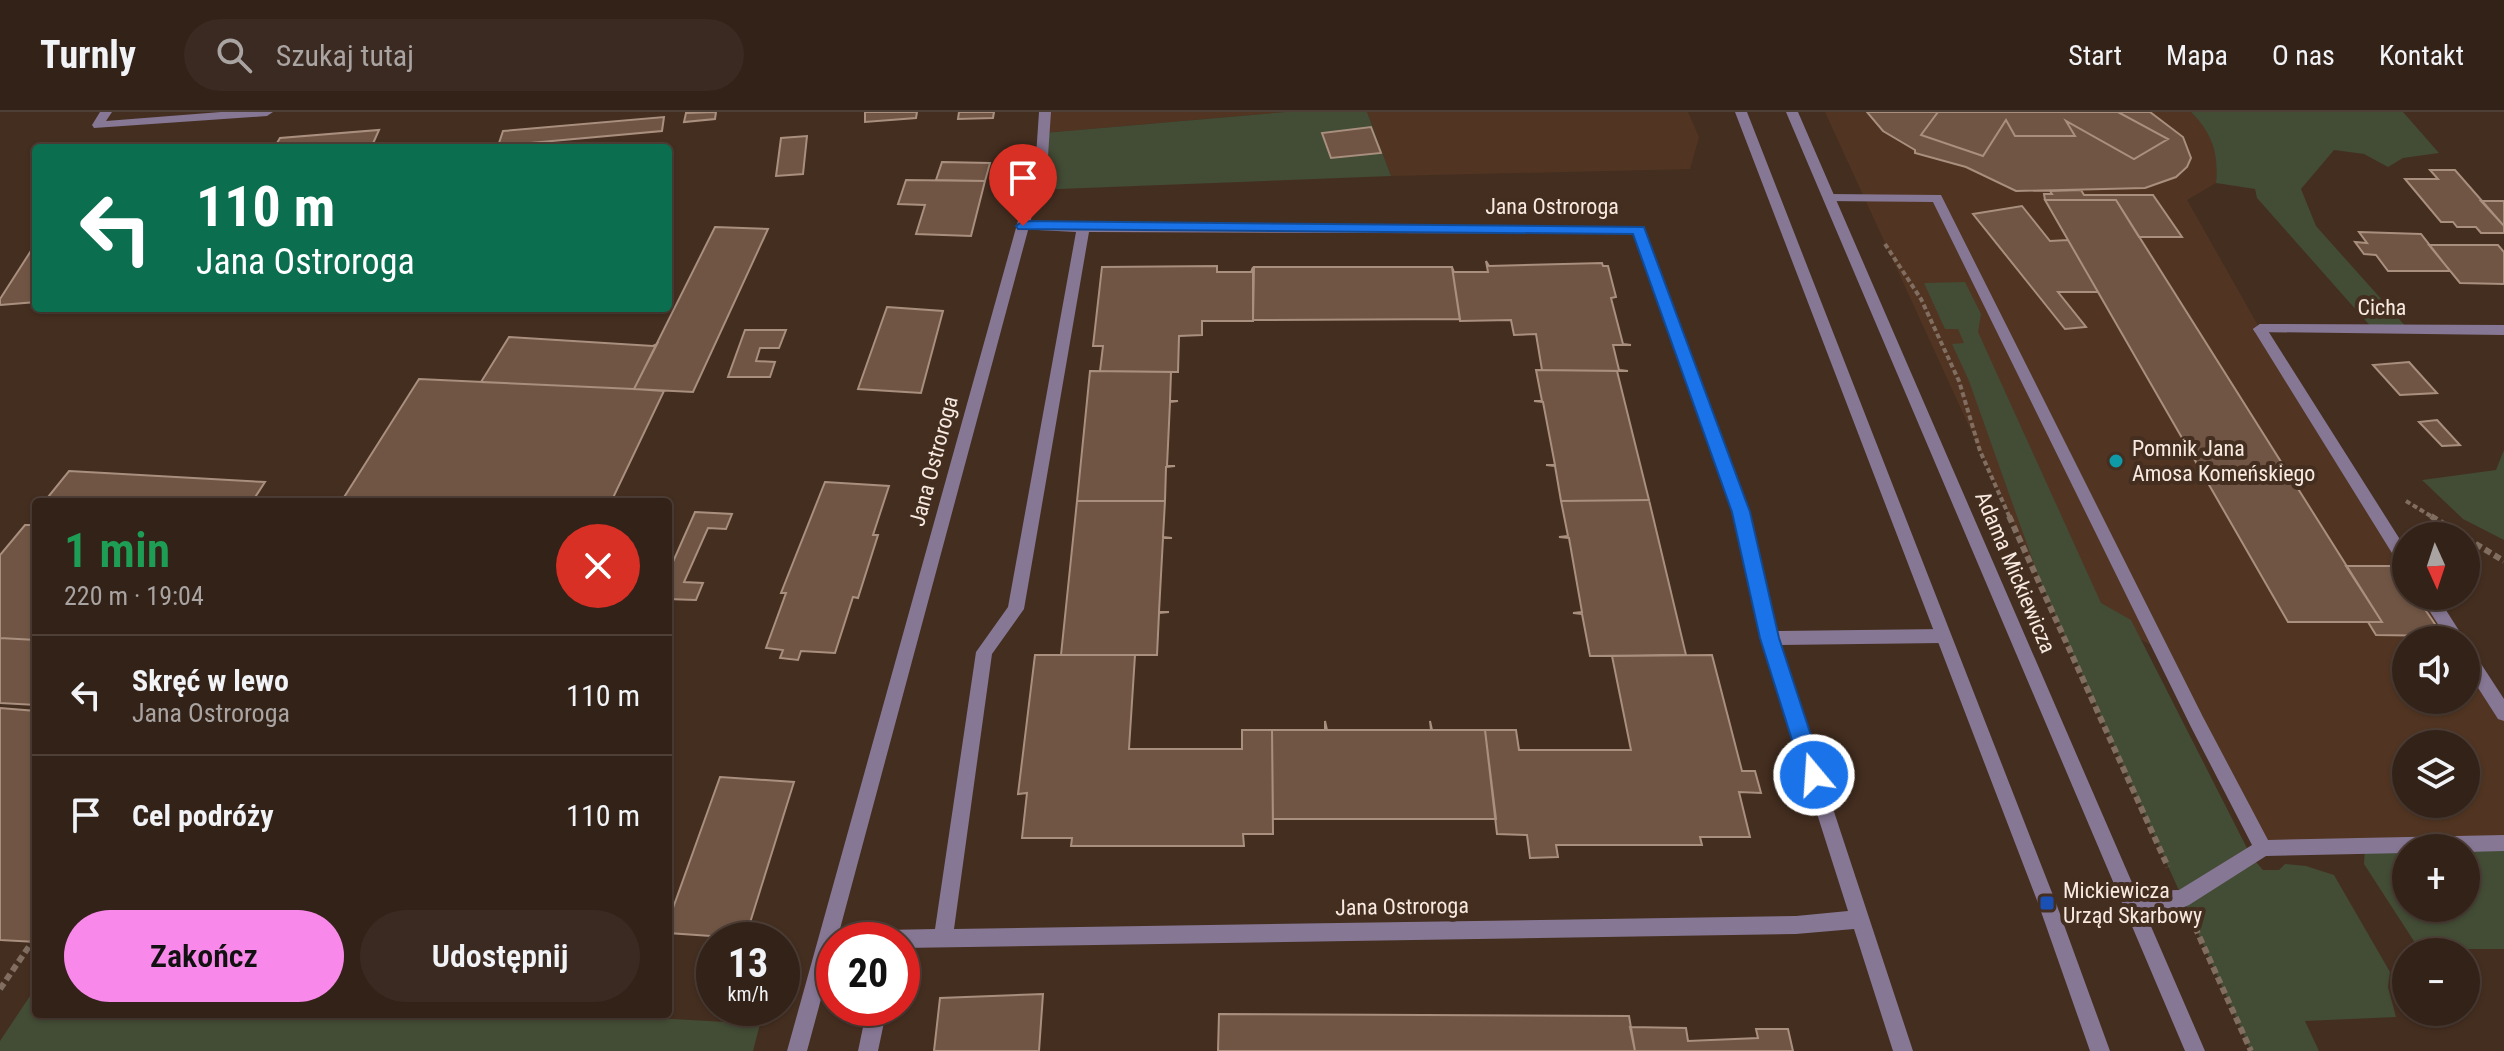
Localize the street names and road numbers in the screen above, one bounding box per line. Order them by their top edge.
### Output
street label: Jana Ostroroga [1485,194,1619,219]
street label: Cicha [2358,295,2406,320]
street label: Jana Ostroroga [904,393,963,529]
street label: Adama Mickiewicza [1970,488,2061,657]
street label: Jana Ostroroga [1335,893,1469,920]

